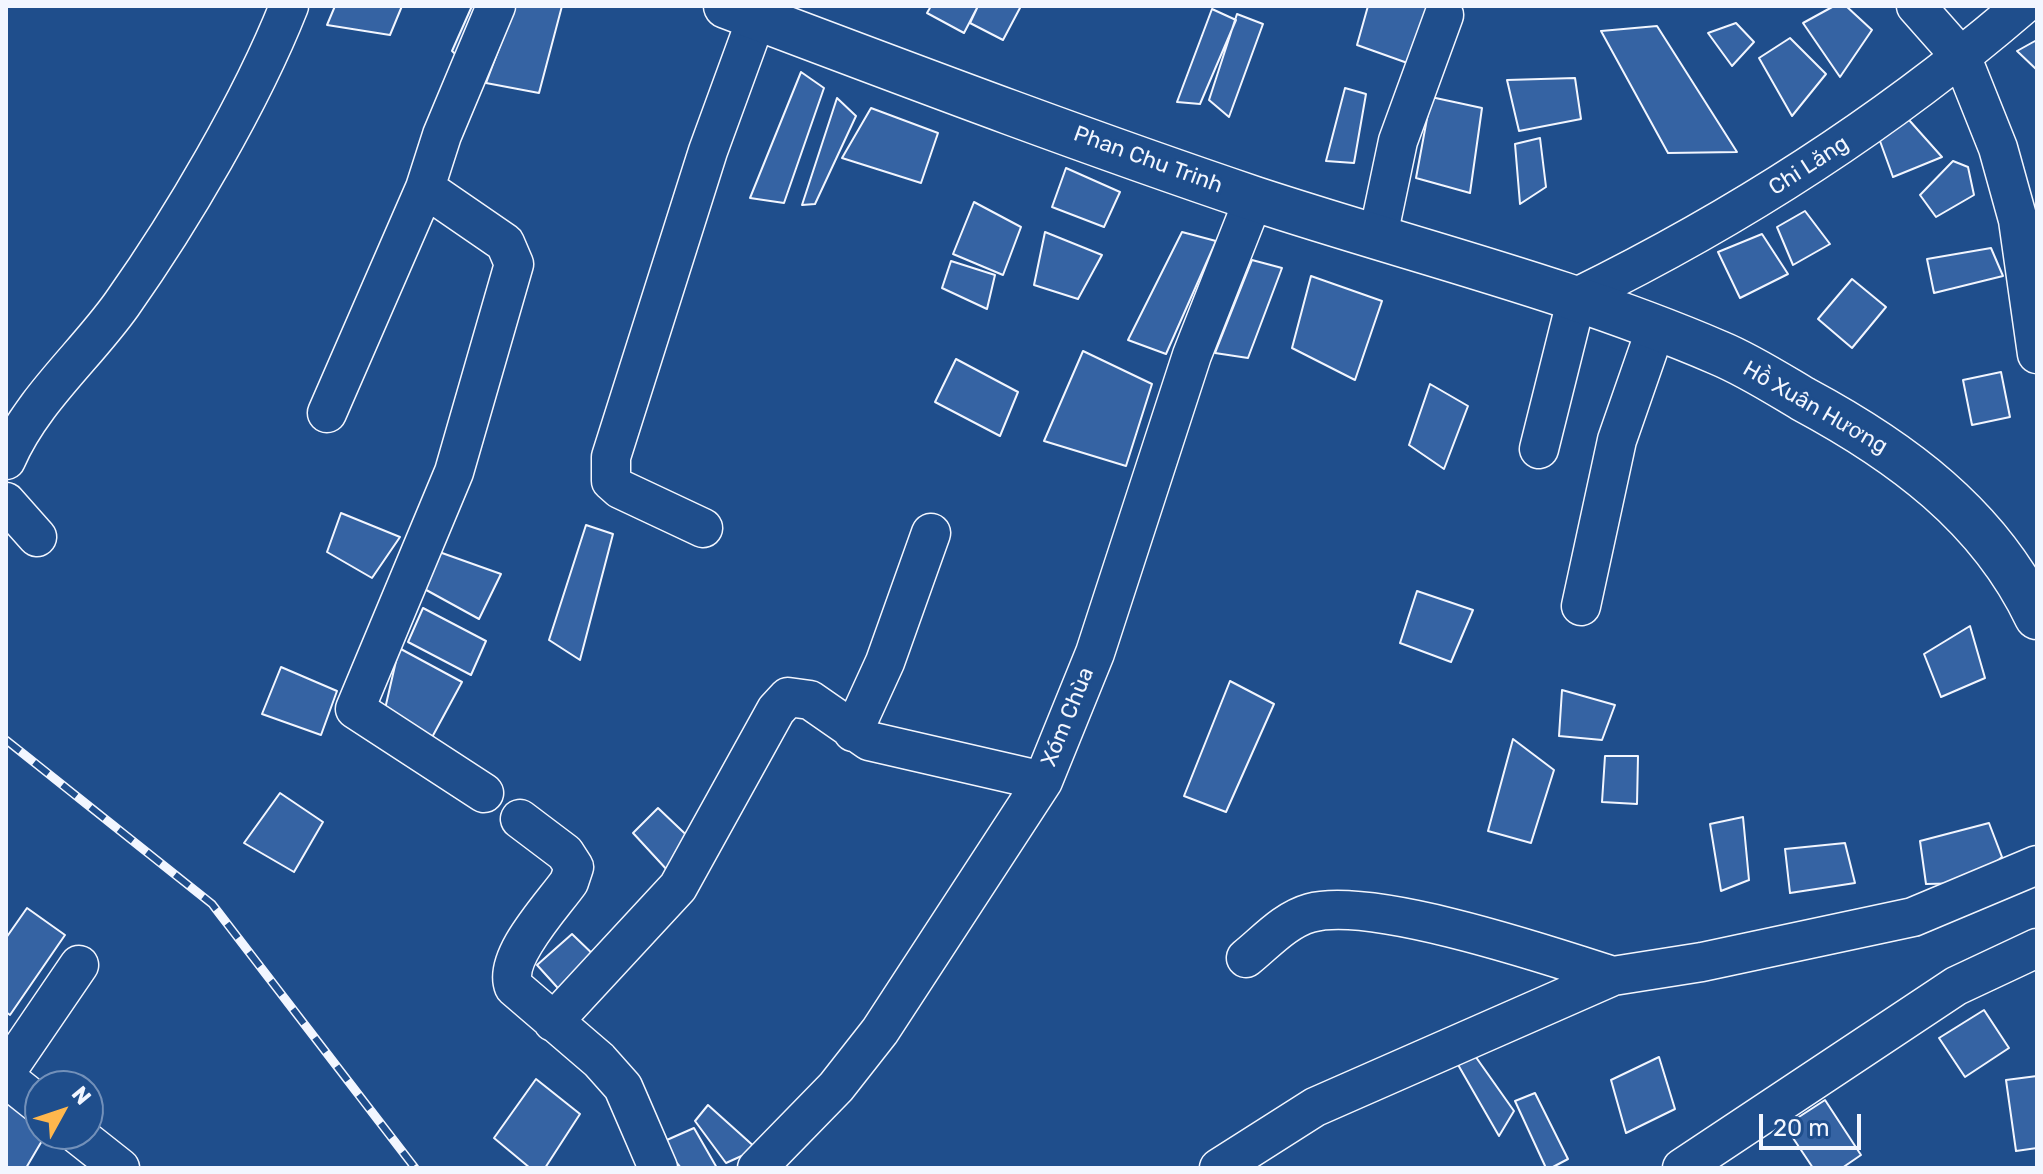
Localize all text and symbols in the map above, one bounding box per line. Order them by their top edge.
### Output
street label: Phan Chu Trinh [1070,121,1226,199]
street label: Chi Lăng [1764,130,1854,202]
street label: Hồ Xuân Hương [1738,356,1892,460]
street label: Xóm Chùa [1036,664,1100,770]
north arrow [24,1070,104,1150]
text: N [66,1081,97,1110]
scale bar [1763,1098,1865,1148]
text: 20 m [1773,1114,1830,1142]

